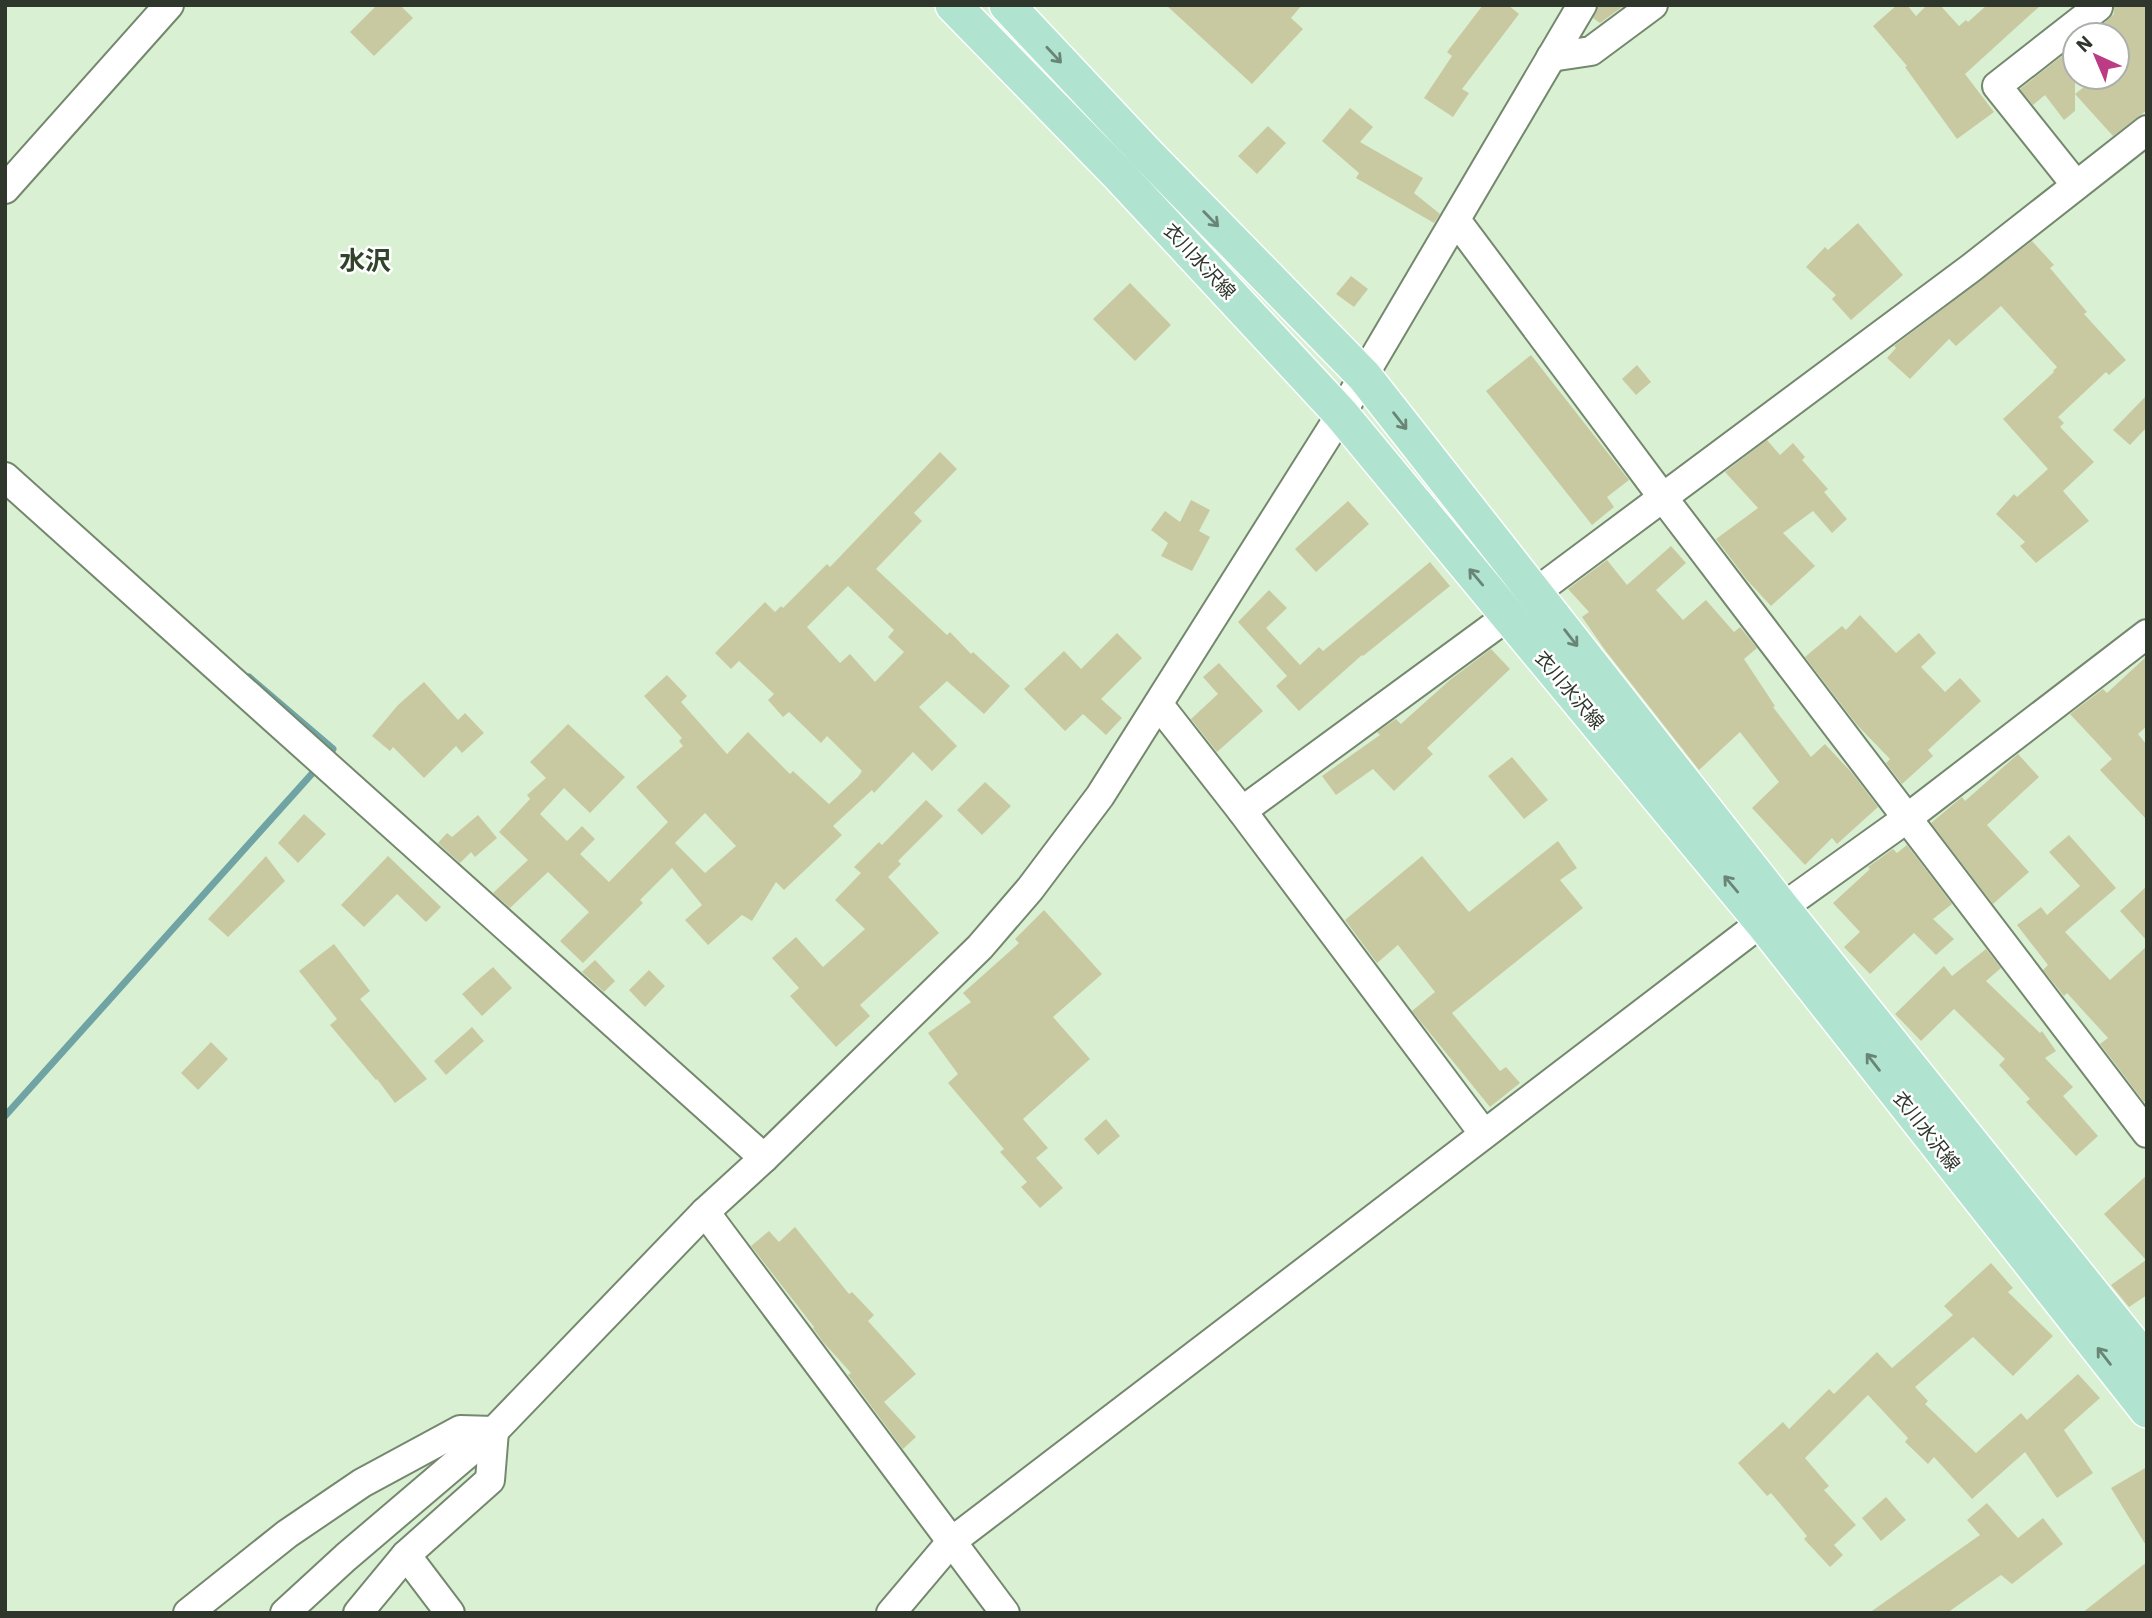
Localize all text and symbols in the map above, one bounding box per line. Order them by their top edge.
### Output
north arrow [2061,21,2131,91]
text: N [2071,30,2097,57]
one-way arrow [1045,46,1062,63]
one-way arrow [1202,211,1219,228]
street label: 衣川水沢線 [1159,218,1241,304]
district label: 水沢 [339,243,391,277]
one-way arrow [1392,412,1407,430]
one-way arrow [1469,569,1484,587]
one-way arrow [1564,628,1579,647]
street label: 衣川水沢線 [1530,646,1610,734]
one-way arrow [1723,876,1739,894]
one-way arrow [1865,1054,1880,1072]
street label: 衣川水沢線 [1888,1086,1966,1176]
one-way arrow [2097,1348,2112,1366]

